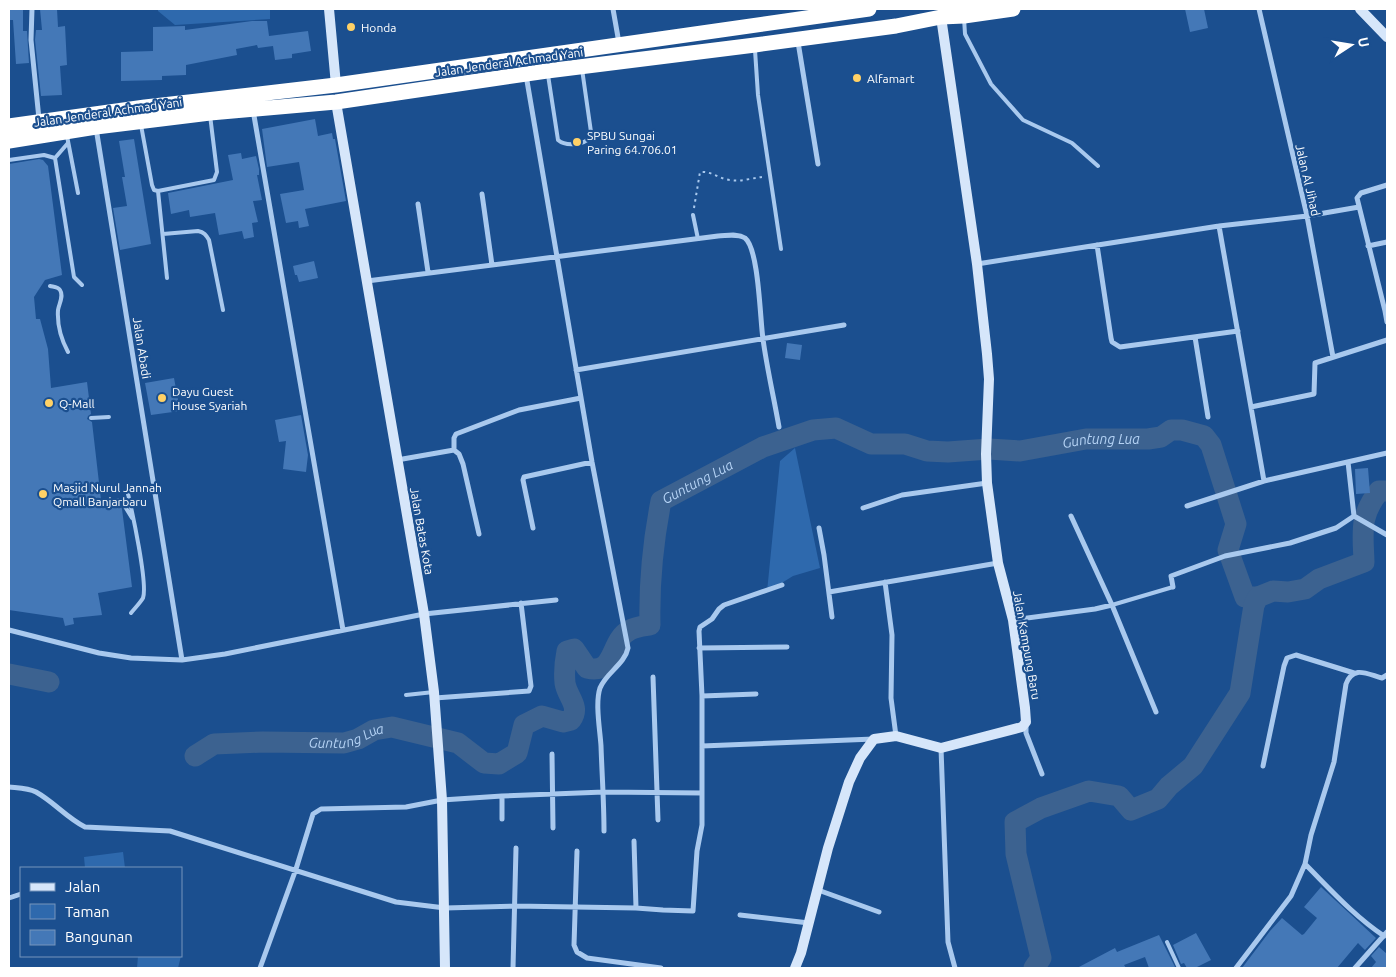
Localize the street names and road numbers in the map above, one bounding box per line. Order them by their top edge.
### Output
street label: Jalan Jenderal Achmad Yani [434,45,584,79]
street label: Jalan Jenderal Achmad Yani [33,95,183,129]
street label: Jalan Al Jihad [1293,143,1323,217]
street label: Jalan Abadi [131,316,153,380]
street label: Jalan Batas Kota [408,486,436,576]
street label: Jalan Kampung Baru [1011,590,1043,700]

